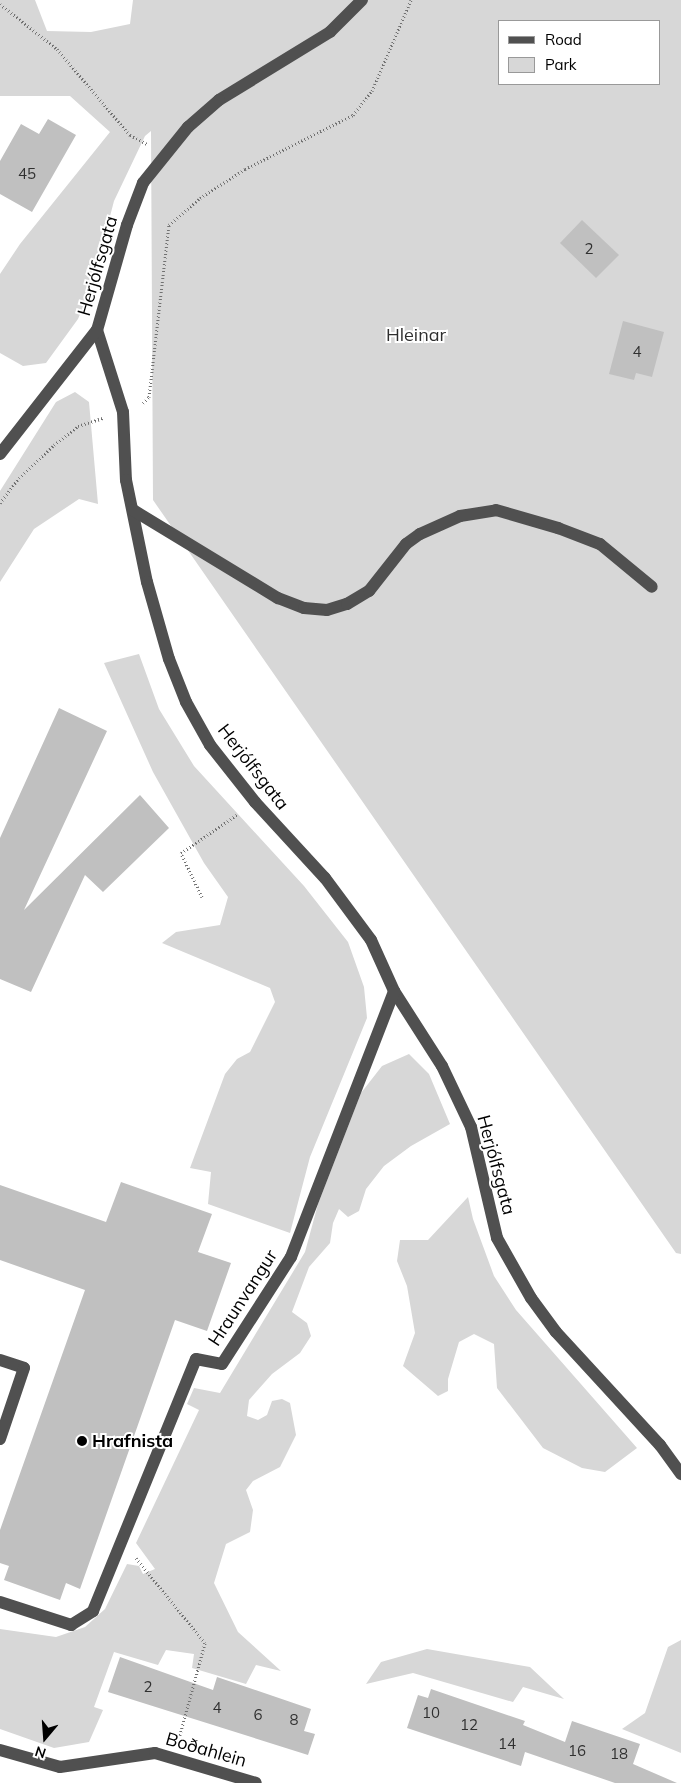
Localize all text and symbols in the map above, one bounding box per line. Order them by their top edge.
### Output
legend [498,20,661,85]
text: Road [545,30,582,49]
text: Park [545,55,577,74]
house number: 45 [18,165,36,183]
street label: Herjólfsgata [73,214,123,318]
house number: 2 [585,240,593,258]
park label: Hleinar [386,324,446,346]
house number: 4 [633,343,641,361]
street label: Herjólfsgata [213,720,293,814]
street label: Herjólfsgata [472,1113,520,1217]
street label: Hraunvangur [204,1246,282,1350]
place label: Hrafnista [92,1430,173,1452]
marker: Hrafnista [76,1435,88,1447]
house number: 2 [144,1678,152,1696]
house number: 4 [213,1699,221,1717]
house number: 10 [422,1704,440,1722]
house number: 6 [254,1706,262,1724]
house number: 8 [290,1711,298,1729]
north arrow [20,1713,70,1763]
house number: 12 [460,1716,478,1734]
street label: Boðahlein [163,1728,249,1772]
house number: 14 [498,1735,516,1753]
text: N [33,1742,48,1762]
house number: 16 [568,1742,586,1760]
house number: 18 [610,1745,628,1763]

